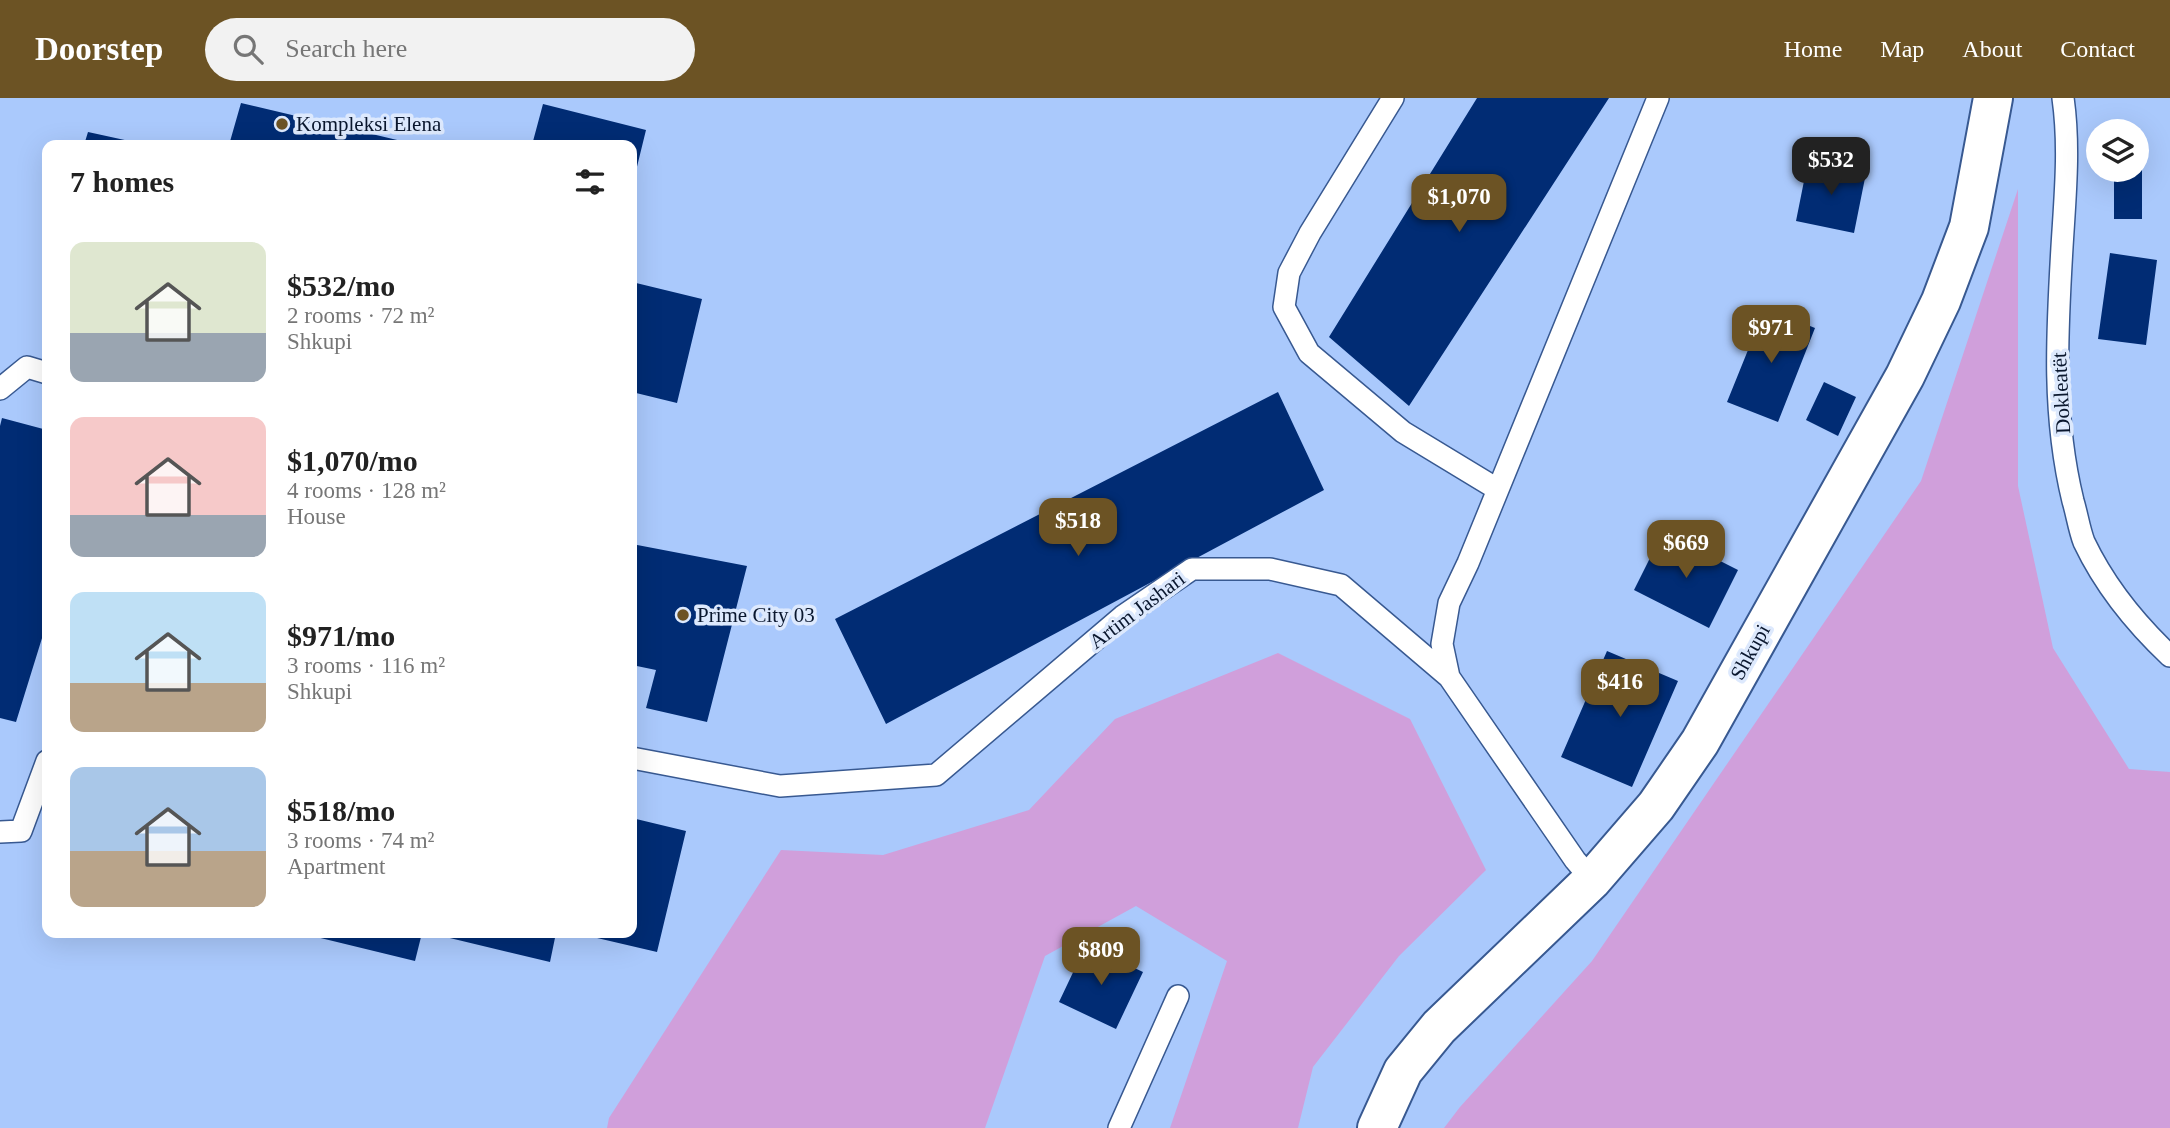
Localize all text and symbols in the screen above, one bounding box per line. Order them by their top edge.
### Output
search box [205,18,695,81]
icon: search [229,30,267,68]
text: Doorstep [35,31,163,67]
text: Search here [285,34,407,63]
text: Home [1784,36,1842,62]
text: Map [1880,36,1924,62]
text: About [1962,36,2022,62]
text: Contact [2060,36,2135,62]
place label: Kompleksi Elena [296,112,442,136]
marker: Kompleksi Elena [274,116,290,132]
map controls [2086,119,2149,182]
button: layers [2086,119,2149,182]
pin: $532 [1790,138,1872,197]
text: $532 [1808,147,1854,172]
icon: filters [571,163,609,201]
text: 7 homes [70,165,174,198]
pin: $1,070 [1402,174,1516,234]
text: $1,070 [1427,184,1491,209]
text: $532/mo [287,269,395,302]
icon: home [126,270,210,354]
text: 2 rooms · 72 m² [287,303,434,328]
pin: $971 [1730,306,1812,365]
text: $971 [1748,315,1794,340]
text: Shkupi [287,329,352,354]
street label: Dokleatët [2047,351,2075,434]
text: $1,070/mo [287,444,418,477]
icon: home [126,445,210,529]
text: 4 rooms · 128 m² [287,478,446,503]
pin: $518 [1037,498,1119,558]
text: House [287,504,346,529]
text: $518 [1055,508,1101,533]
pin: $669 [1645,520,1727,580]
text: $669 [1663,530,1709,555]
street label: Artim Jashari [1084,566,1190,654]
place label: Prime City 03 [697,603,815,627]
marker: Prime City 03 [675,607,691,623]
text: $971/mo [287,619,395,652]
icon: home [126,620,210,704]
street label: Shkupi [1725,620,1775,684]
text: 3 rooms · 116 m² [287,653,445,678]
pin: $416 [1579,660,1661,719]
text: $416 [1597,669,1643,694]
text: Shkupi [287,679,352,704]
text: $518/mo [287,794,395,827]
icon: home [126,795,210,879]
text: 3 rooms · 74 m² [287,828,434,853]
text: Apartment [287,854,385,879]
pin: $809 [1060,928,1142,987]
text: $809 [1078,937,1124,962]

